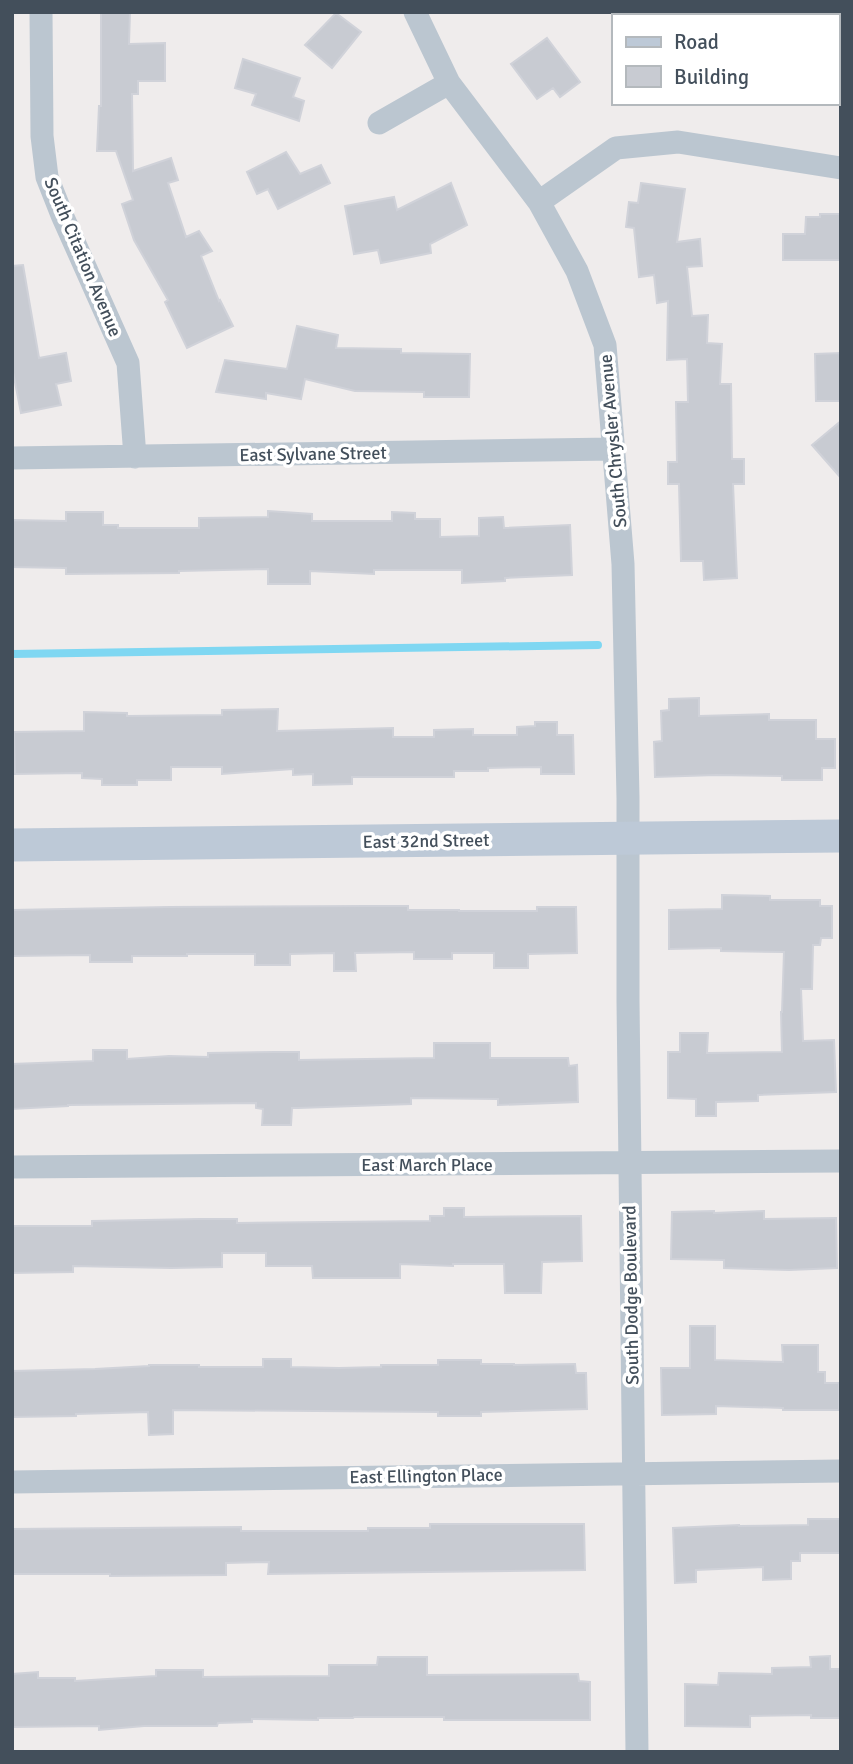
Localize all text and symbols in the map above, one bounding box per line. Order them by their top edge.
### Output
legend [612,14,839,105]
text: Road [674,29,719,55]
text: Building [674,64,749,90]
street label: South Citation Avenue [39,174,127,340]
street label: South Chrysler Avenue [594,353,632,529]
street label: East Sylvane Street [239,442,387,466]
street label: East 32nd Street [362,829,490,853]
street label: East March Place [361,1154,493,1176]
street label: South Dodge Boulevard [618,1205,644,1385]
street label: East Ellington Place [349,1464,503,1488]

